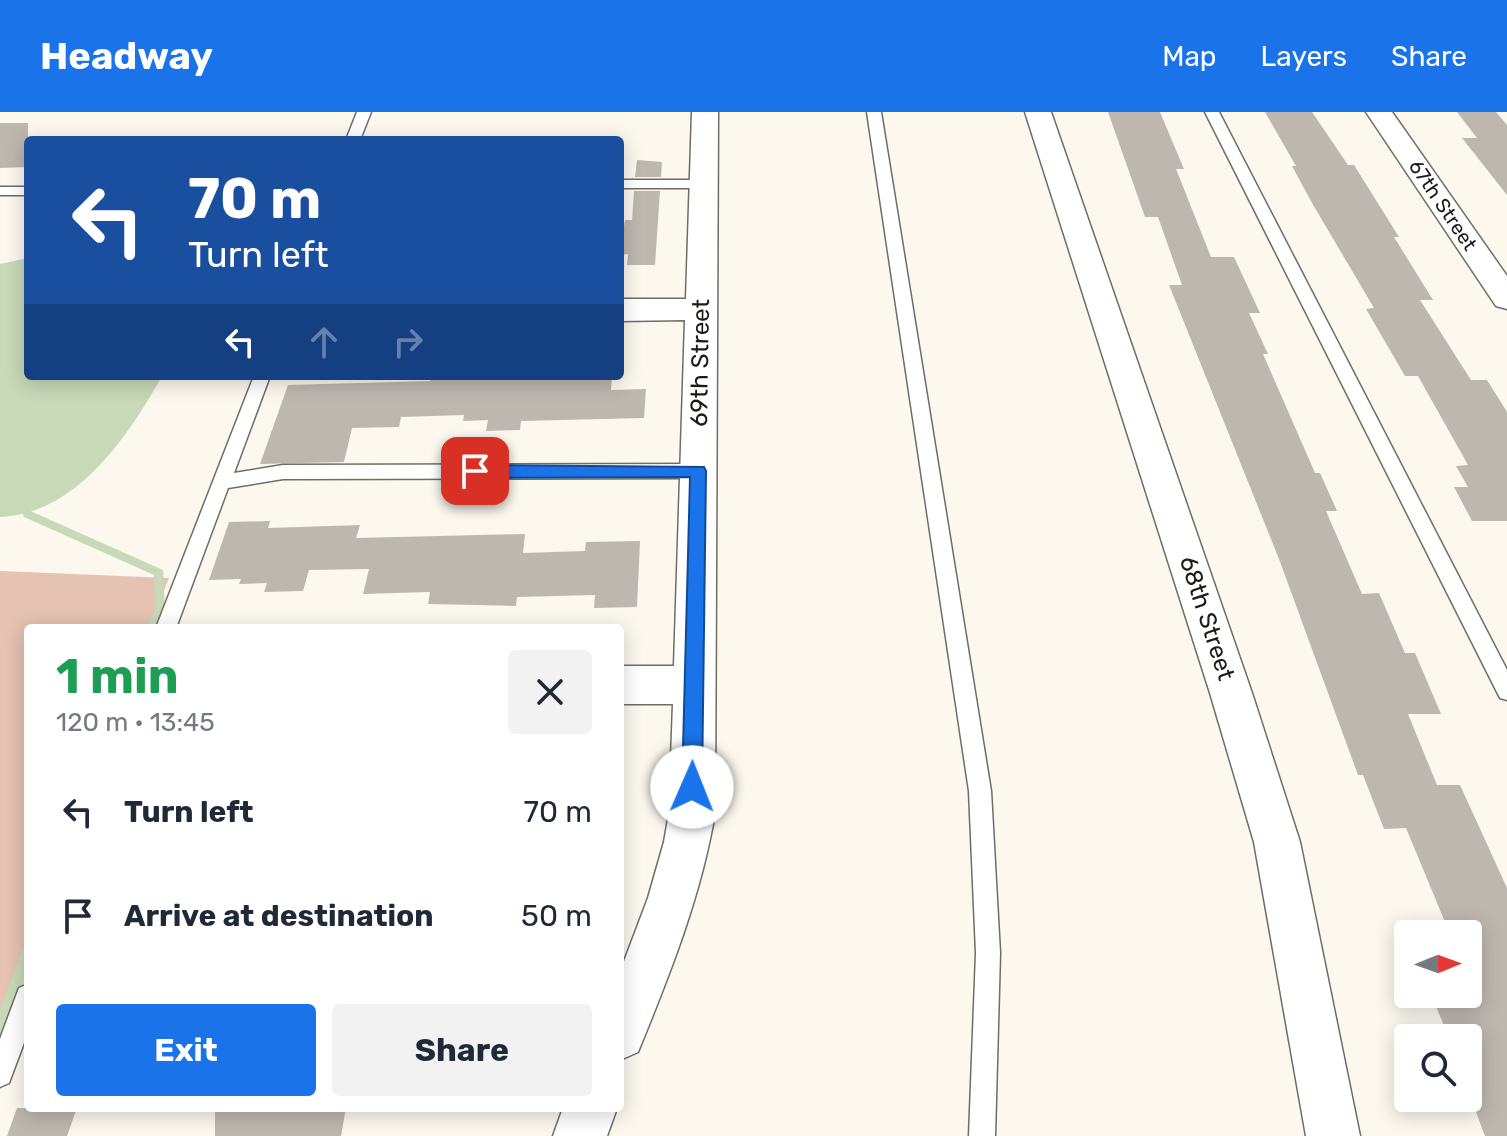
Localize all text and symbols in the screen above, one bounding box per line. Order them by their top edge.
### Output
text: Headway [40,33,213,79]
text: Map [1162,40,1217,73]
text: Layers [1261,40,1347,73]
text: Share [1391,40,1467,73]
street label: 67th Street [1404,155,1482,255]
text: 70 m [188,166,321,232]
icon: left [56,168,160,272]
text: Turn left [188,233,329,276]
street label: 69th Street [685,299,715,427]
icon: left [218,320,262,364]
icon: ahead [302,320,346,364]
icon: right [386,320,430,364]
pin [441,437,509,505]
icon: arrive [453,449,497,493]
street label: 68th Street [1174,552,1240,684]
text: 1 min [56,648,179,705]
button: close [508,650,592,734]
text: 120 m · 13:45 [56,707,215,738]
position arrow [650,745,734,829]
icon: left [56,790,100,834]
text: Turn left [124,794,254,830]
text: 70 m [524,794,592,830]
icon: arrive [56,894,100,938]
text: Arrive at destination [124,898,434,934]
text: 50 m [521,898,592,934]
north arrow [1394,920,1482,1008]
map controls [1394,920,1482,1112]
button: Exit [56,1004,316,1096]
button: Share [332,1004,592,1096]
button: search [1394,1024,1482,1112]

